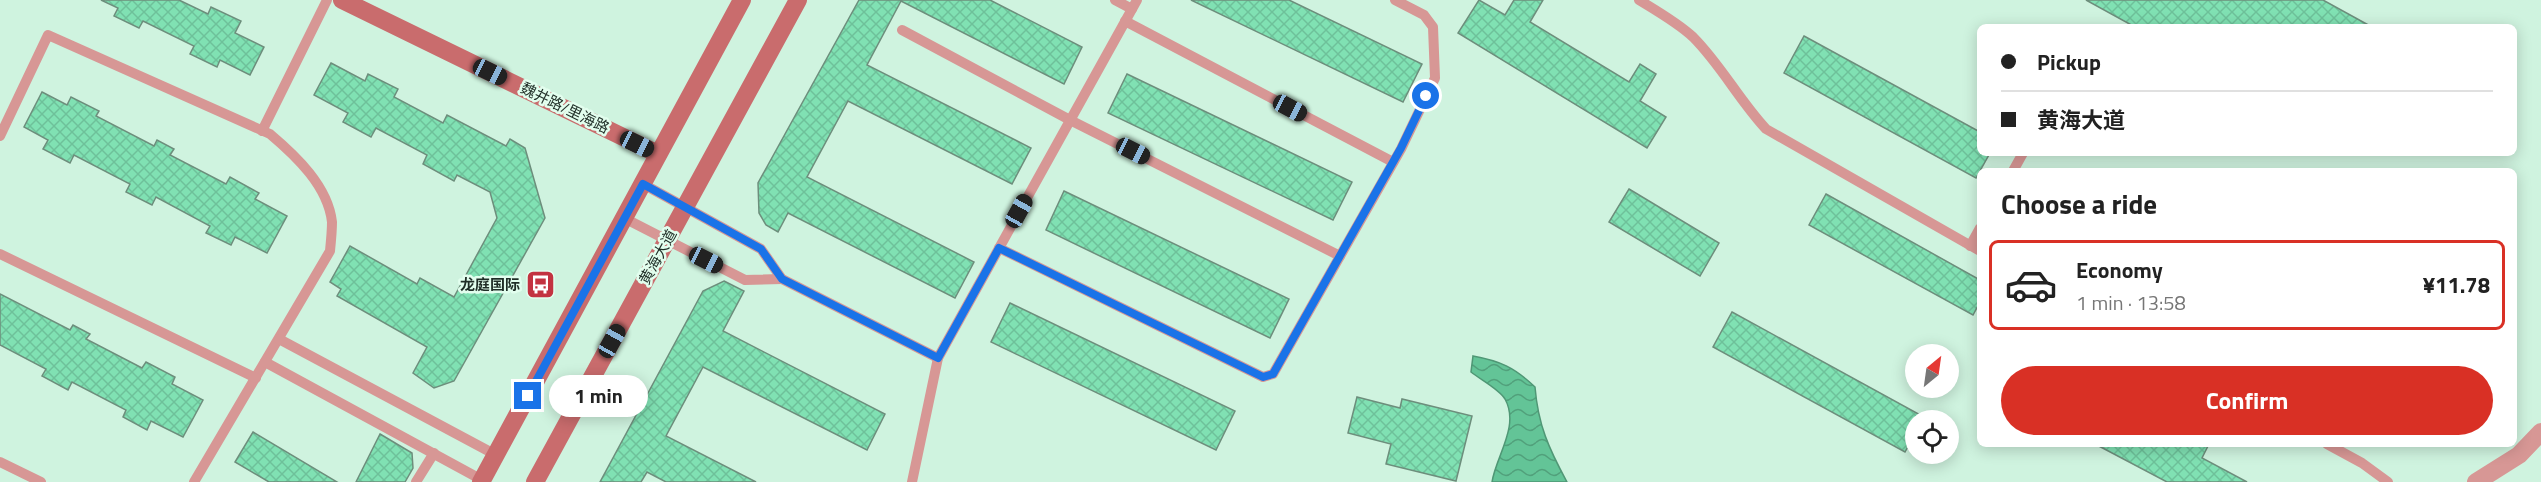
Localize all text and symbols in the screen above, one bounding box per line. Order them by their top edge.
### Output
text: Pickup [2037,45,2101,79]
car [470,56,510,88]
street label: 魏井路/里海路 [517,76,613,139]
route start [1412,82,1439,109]
car [1270,92,1310,124]
text: 黄海大道 [2037,103,2125,137]
car [617,128,657,160]
car [1113,135,1153,167]
text: Choose a ride [2001,183,2157,224]
car [1002,191,1036,231]
street label: 黄海大道 [633,225,682,289]
car [686,244,726,276]
text: Economy [2076,253,2163,287]
icon: car [2004,258,2058,312]
text: ¥11.78 [2423,268,2490,302]
bus stop icon: 龙庭国际 [525,269,557,301]
place label: 龙庭国际 [460,273,520,296]
text: 1 min · 13:58 [2076,287,2186,318]
car [595,321,629,361]
north arrow [1905,344,1959,398]
map controls [1905,344,1959,464]
button: Confirm [2001,366,2493,435]
callout: 1 min [549,375,648,417]
text: 1 min [574,380,623,411]
route end [514,382,541,409]
button: locate [1905,410,1959,464]

